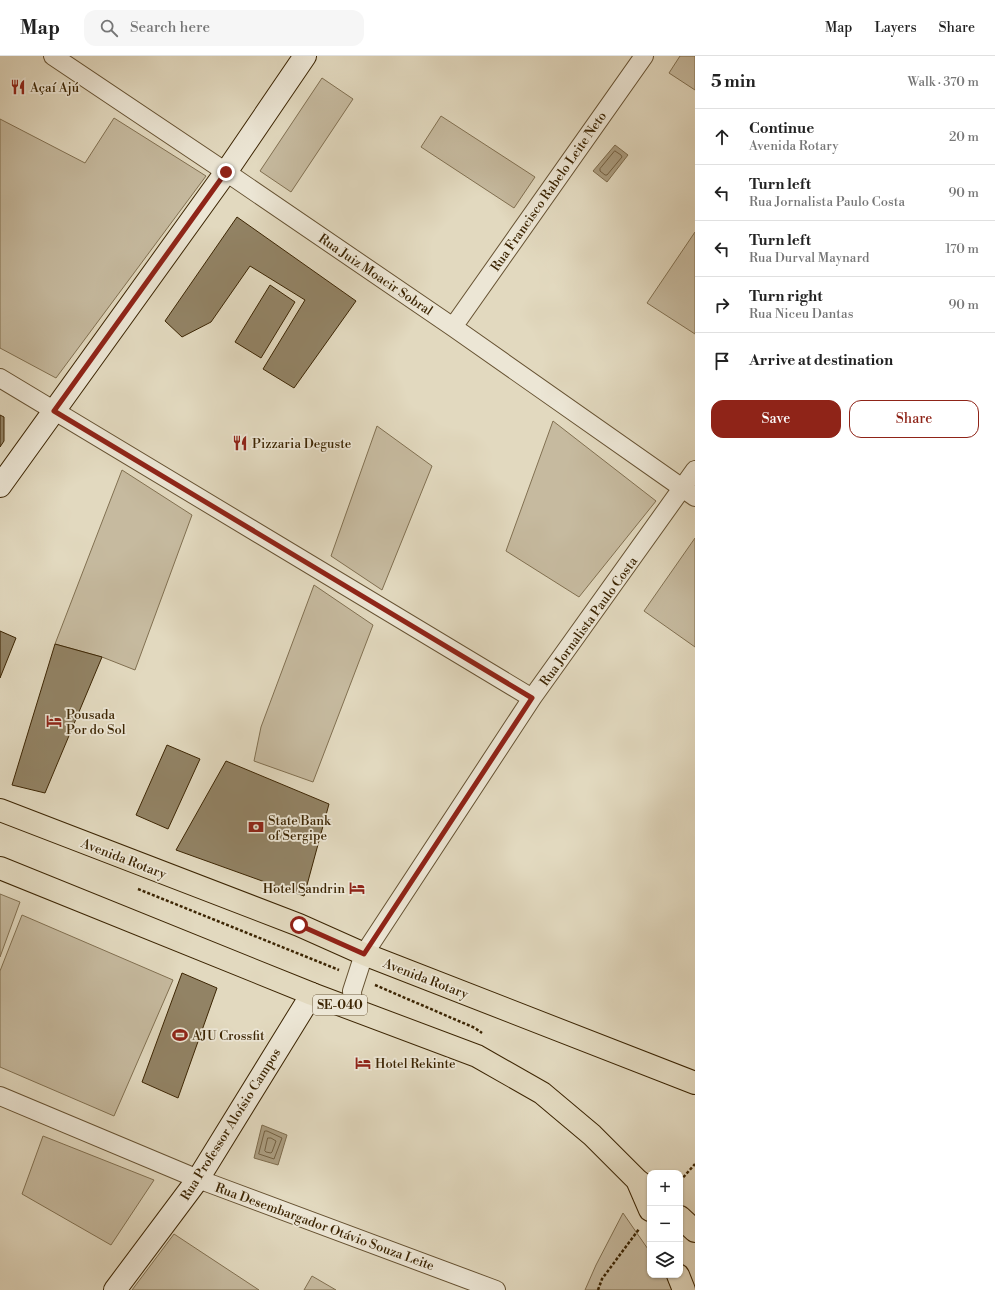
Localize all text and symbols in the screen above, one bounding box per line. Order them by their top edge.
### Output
search box [84,10,364,46]
text: Map [20,16,60,40]
icon: search [98,17,120,39]
text: Search here [130,18,210,37]
text: Map [825,19,852,37]
text: Layers [874,19,917,37]
text: Share [939,19,975,37]
text: 5 min [711,71,756,93]
text: Walk · 370 m [907,74,979,90]
restaurant icon: Açaí Ajú [9,78,27,96]
place label: Açaí Ajú [29,80,80,96]
street label: Rua Francisco Rabelo Leite Neto [487,109,610,275]
text: Continue [749,119,814,138]
icon: ahead [711,126,733,148]
text: 20 m [949,129,979,145]
text: Avenida Rotary [749,138,839,154]
route end [217,163,235,181]
text: Turn left [749,175,811,194]
icon: left [711,182,733,204]
text: 90 m [948,185,979,201]
text: Rua Jornalista Paulo Costa [749,194,905,210]
street label: Rua Juiz Moacir Sobral [315,231,436,319]
text: Turn left [749,231,811,250]
icon: left [711,238,733,260]
text: 170 m [945,241,979,257]
text: Rua Durval Maynard [749,250,869,266]
text: Turn right [749,287,823,306]
icon: right [711,294,733,316]
text: 90 m [948,297,979,313]
text: Rua Niceu Dantas [749,306,853,322]
icon: arrive [711,350,733,372]
text: Arrive at destination [749,351,893,370]
button: Save [711,400,841,438]
button: Share [849,400,979,438]
restaurant icon: Pizzaria Deguste [231,434,249,452]
place label: Pizzaria Deguste [252,436,352,452]
street label: Rua Jornalista Paulo Costa [536,553,641,689]
place label: Pousada Por do Sol [66,707,126,738]
hotel icon: Pousada Por do Sol [45,712,63,730]
place label: State Bank of Sergipe [268,813,332,844]
bank icon: State Bank of Sergipe [247,818,265,836]
street label: Avenida Rotary [78,835,169,883]
hotel icon: Hotel Sandrin [348,879,366,897]
place label: Hotel Sandrin [263,881,345,897]
route start [290,916,308,934]
street label: Avenida Rotary [380,955,471,1003]
road number: SE-040 [313,995,367,1015]
sports icon: AJU Crossfit [171,1026,189,1044]
place label: AJU Crossfit [191,1028,265,1044]
street label: Rua Professor Aloísio Campos [177,1045,285,1204]
hotel icon: Hotel Rekinte [354,1054,372,1072]
place label: Hotel Rekinte [375,1056,456,1072]
map controls [647,1170,683,1278]
button: + [647,1170,683,1206]
street label: Rua Desembargador Otávio Souza Leite [213,1180,437,1274]
button: − [647,1206,683,1242]
button: layers [647,1242,683,1278]

